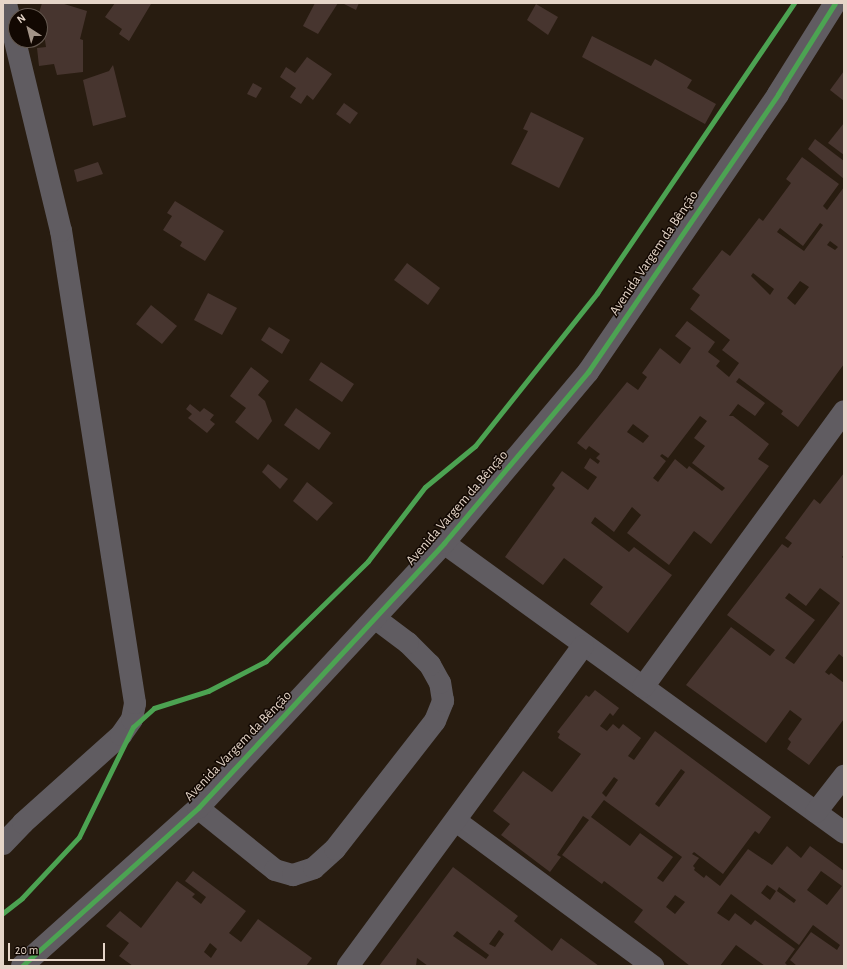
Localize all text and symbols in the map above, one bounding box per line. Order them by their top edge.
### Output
north arrow [8,8,48,48]
text: N [15,12,28,25]
street label: Avenida Vargem da Bênção [606,187,702,319]
street label: Avenida Vargem da Bênção [402,447,512,569]
street label: Avenida Vargem da Bênção [181,687,295,805]
scale bar [10,935,107,961]
text: 20 m [15,944,38,956]

